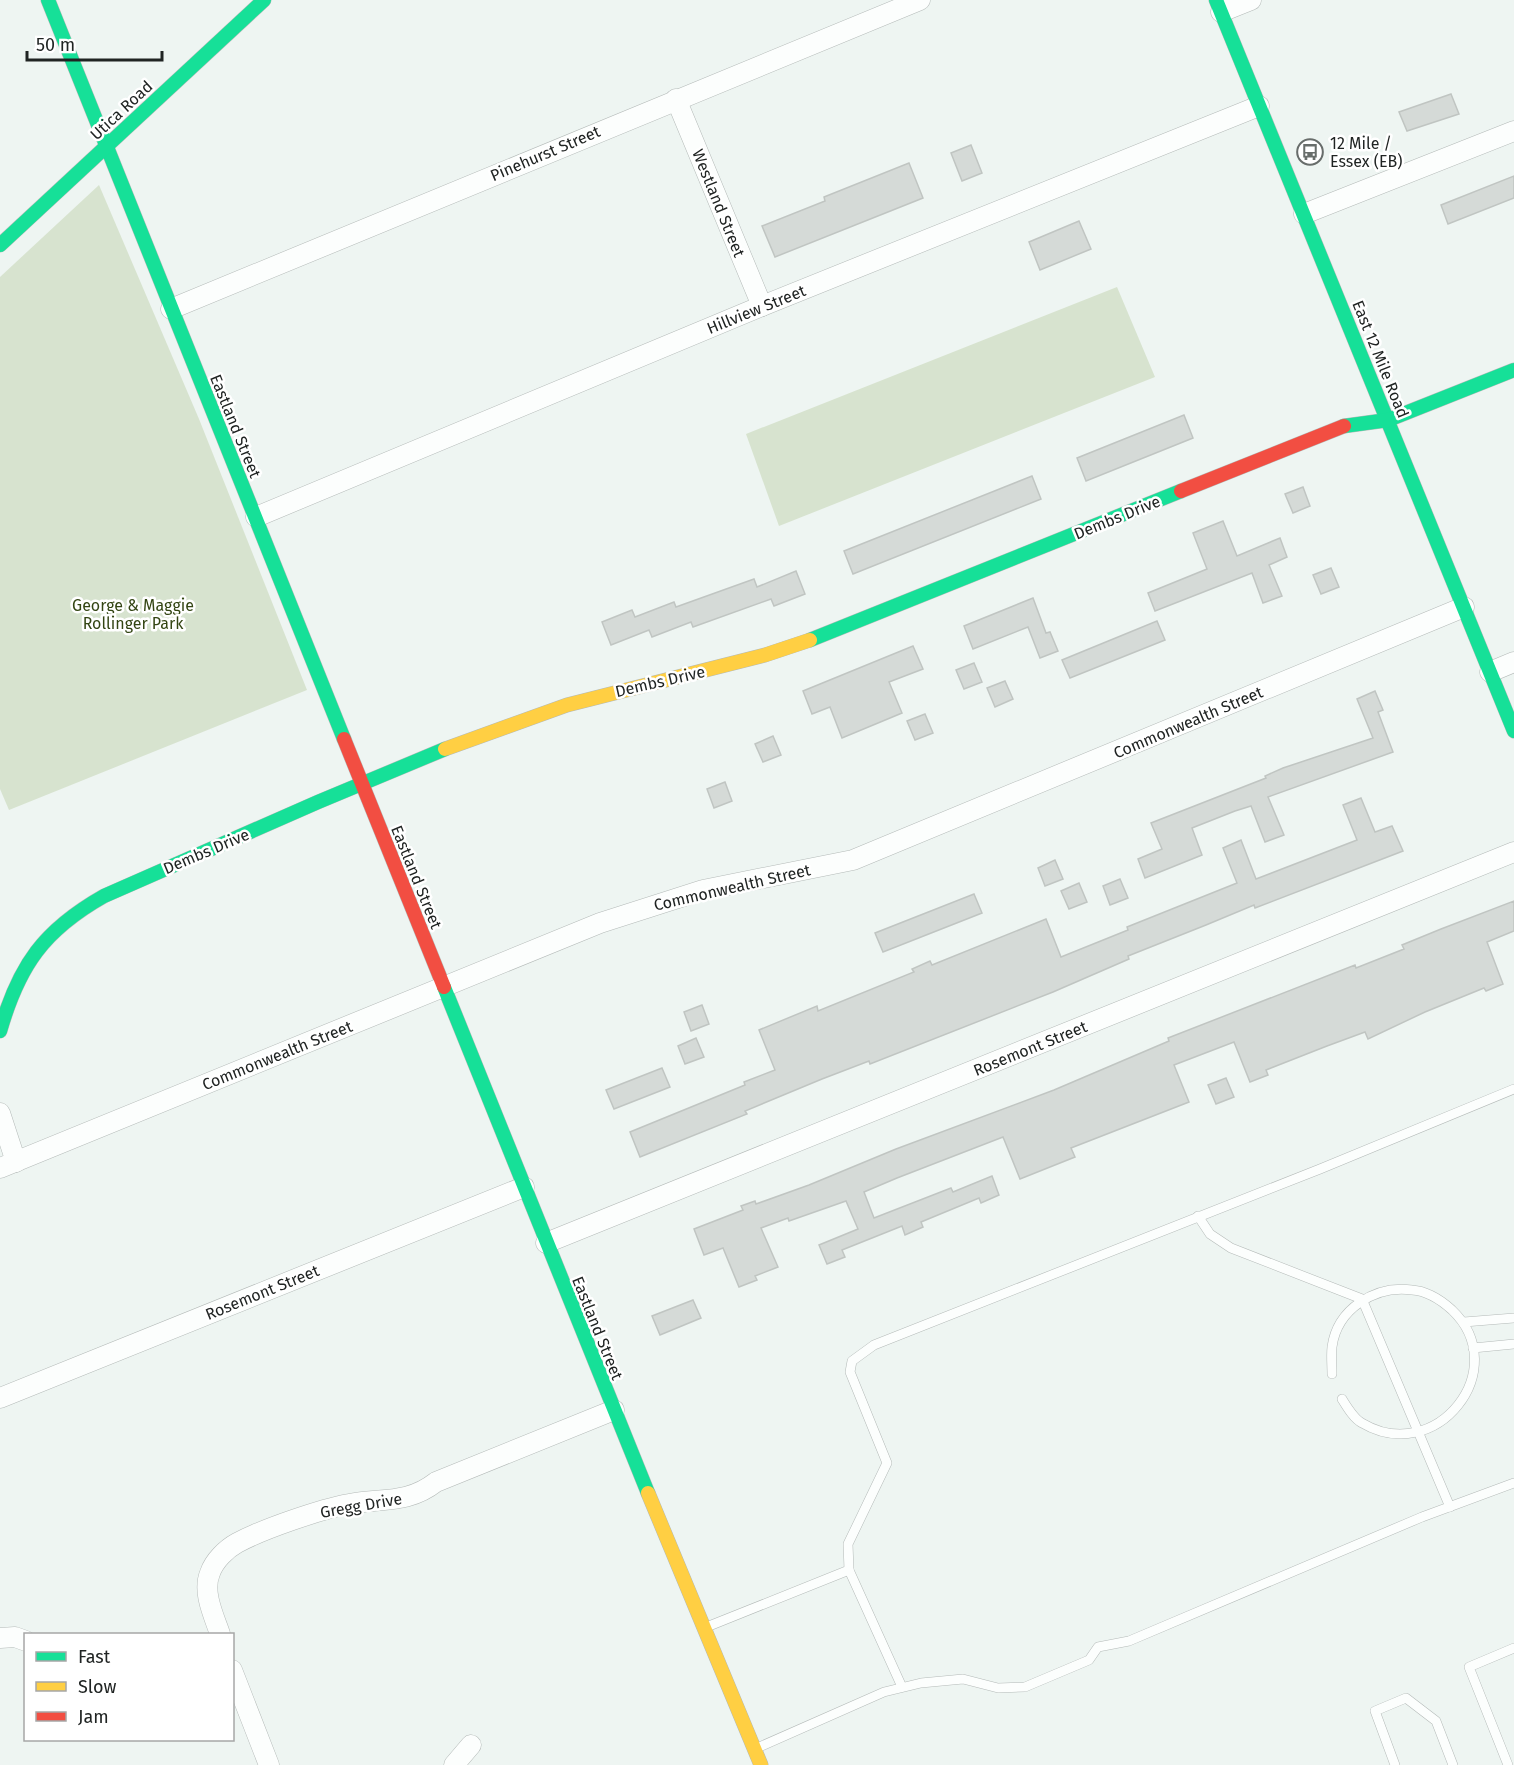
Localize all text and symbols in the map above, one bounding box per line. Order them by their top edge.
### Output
scale bar [27,24,162,62]
text: 50 m [36,34,75,56]
street label: Utica Road [86,77,156,144]
street label: Pinehurst Street [487,122,603,185]
place label: 12 Mile / Essex (EB) [1330,134,1403,171]
bus stop icon: 12 Mile / Essex (EB) [1295,137,1325,167]
street label: Westland Street [688,146,749,260]
street label: Hillview Street [704,281,809,338]
street label: East 12 Mile Road [1348,298,1413,421]
street label: Eastland Street [206,372,265,481]
street label: Dembs Drive [1071,492,1163,543]
park label: George & Maggie Rollinger Park [72,596,194,633]
street label: Dembs Drive [613,662,707,701]
street label: Commonwealth Street [1111,682,1266,763]
street label: Eastland Street [387,823,446,932]
street label: Dembs Drive [160,825,252,878]
street label: Commonwealth Street [652,860,813,915]
street label: Commonwealth Street [199,1017,355,1094]
street label: Rosemont Street [971,1017,1090,1080]
street label: Rosemont Street [203,1261,322,1324]
street label: Eastland Street [568,1274,627,1383]
street label: Gregg Drive [319,1489,404,1522]
legend [24,1633,234,1741]
text: Fast [78,1646,111,1668]
text: Slow [78,1676,117,1698]
text: Jam [78,1706,109,1728]

